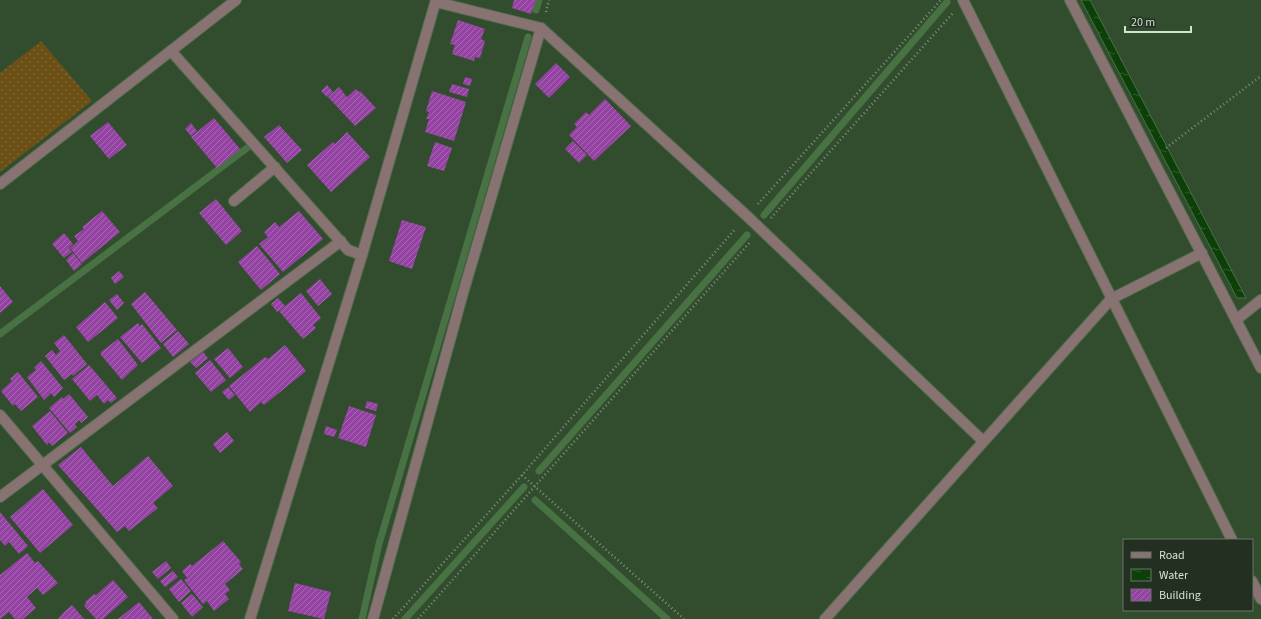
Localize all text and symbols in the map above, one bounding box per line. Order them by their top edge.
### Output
scale bar [1125,8,1191,34]
text: 20 m [1131,14,1155,31]
legend [1123,539,1253,611]
text: Road [1159,547,1185,564]
text: Water [1159,567,1189,584]
text: Building [1159,587,1201,604]

